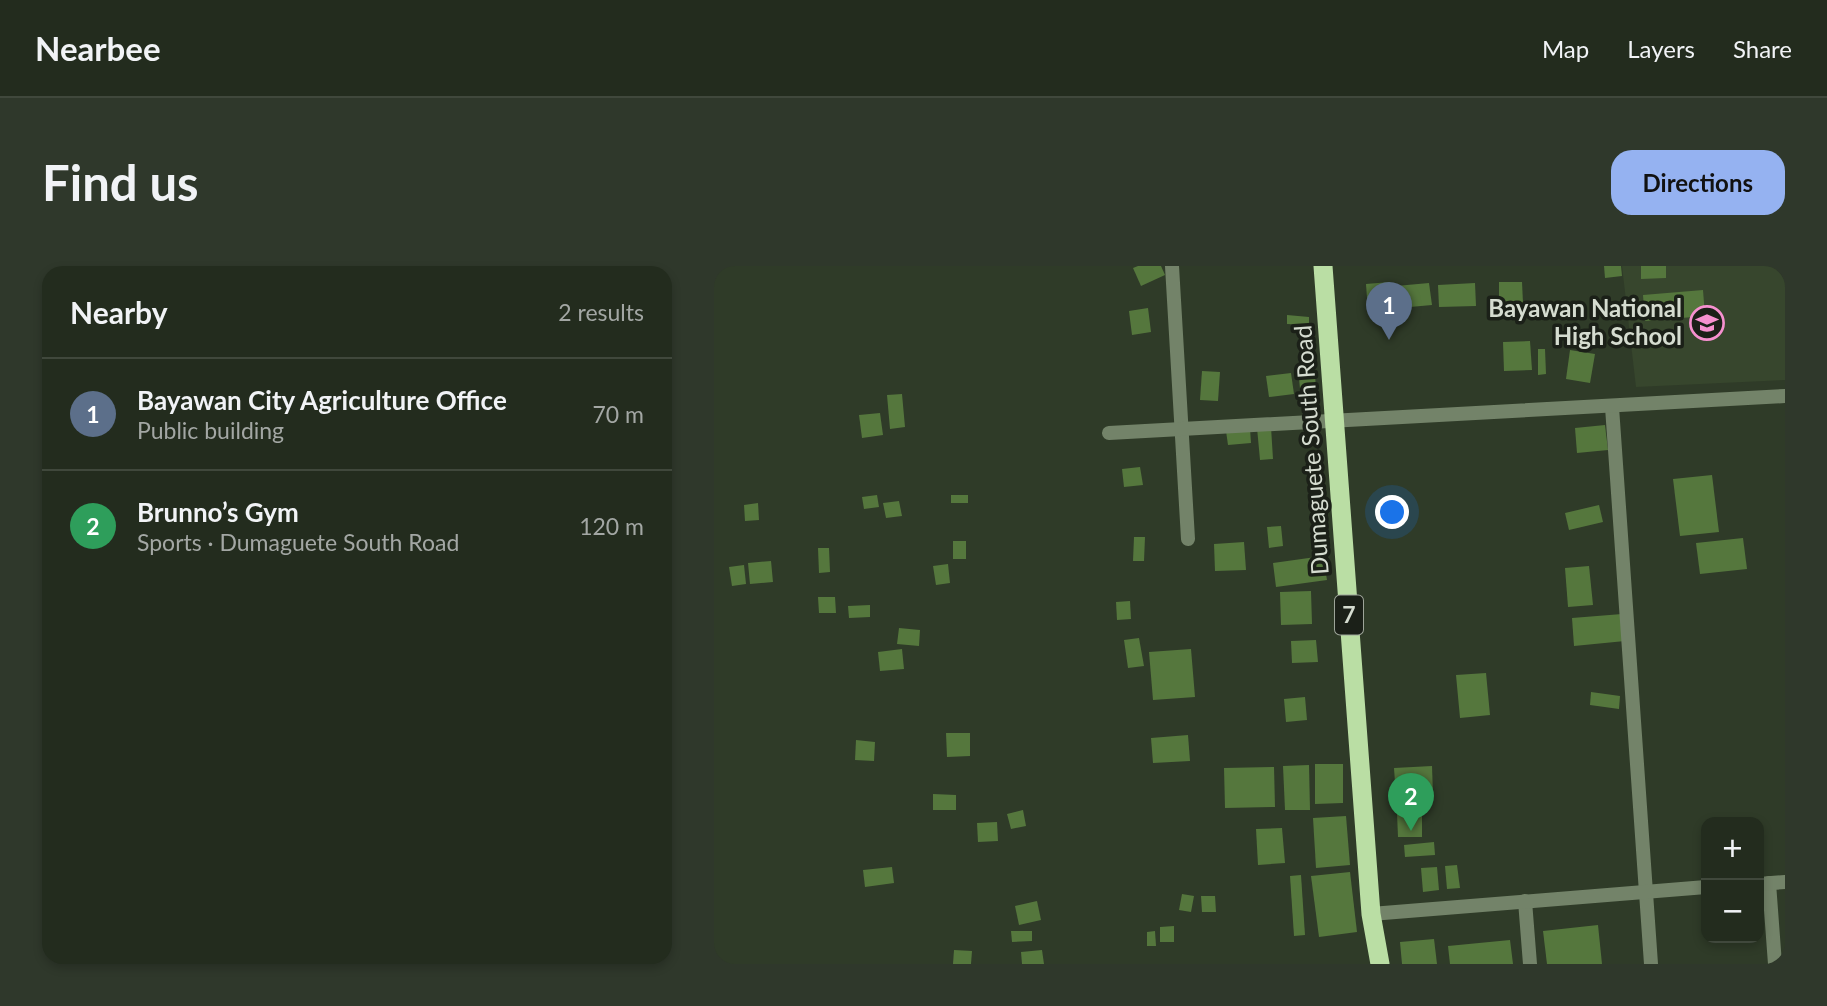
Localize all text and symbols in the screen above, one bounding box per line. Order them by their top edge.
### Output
text: Nearbee [35,28,161,68]
text: Map [1542,34,1589,63]
text: Layers [1627,34,1695,63]
text: Share [1733,34,1792,63]
button: Directions [1611,150,1785,215]
text: Find us [42,153,199,211]
pin: 1 [1366,282,1412,340]
place label: Bayawan National High School [1488,293,1682,350]
text: Nearby [70,294,168,330]
text: 2 results [558,298,644,326]
school or university icon: Bayawan National High School [1688,304,1726,342]
street label: Dumaguete South Road [1287,324,1334,576]
text: Bayawan City Agriculture Office [137,384,507,416]
text: 1 [86,400,100,428]
text: 70 m [593,400,644,428]
text: Public building [137,416,284,444]
your location [1375,495,1409,529]
text: Brunno’s Gym [137,496,299,528]
text: 2 [86,512,100,540]
text: 120 m [579,512,644,540]
text: Sports · Dumaguete South Road [137,528,459,556]
road number: 7 [1335,596,1363,634]
pin: 2 [1388,773,1434,831]
map controls [1701,817,1764,943]
button: + [1701,817,1764,880]
button: − [1701,880,1764,943]

